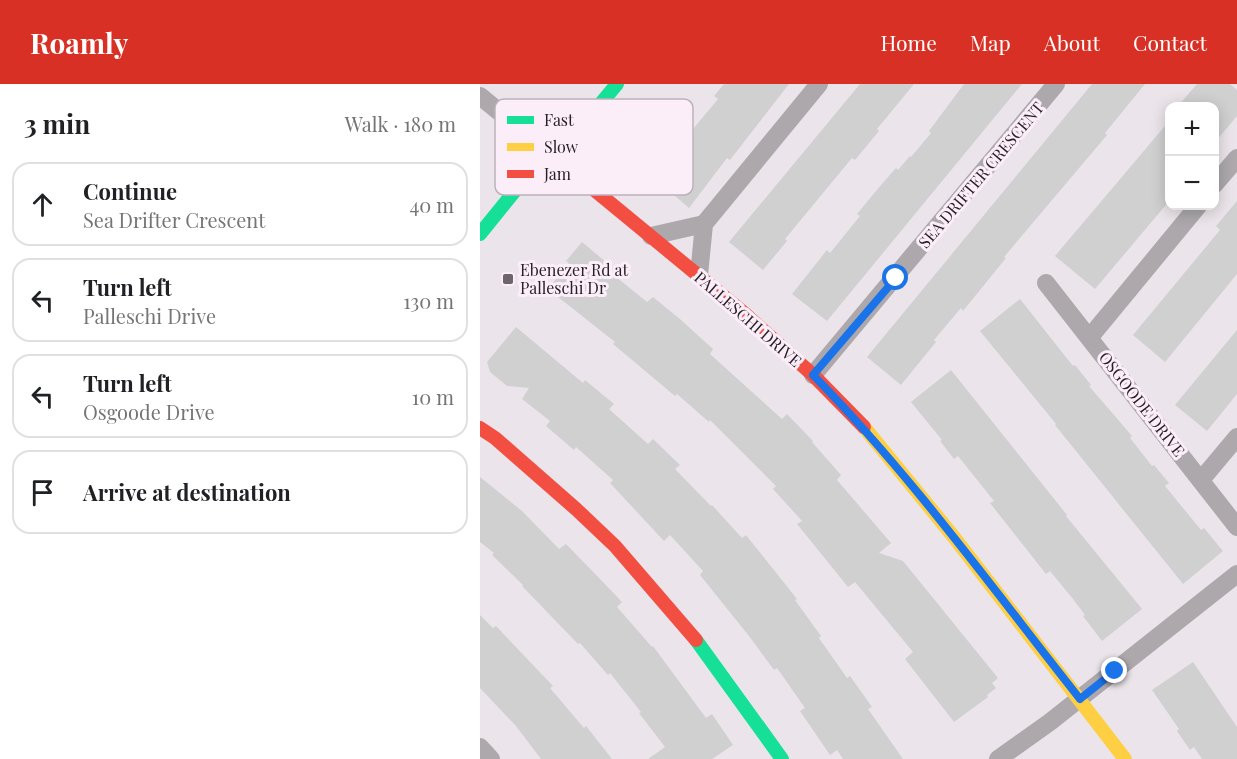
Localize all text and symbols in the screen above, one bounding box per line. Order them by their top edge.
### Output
text: Roamly [30,24,128,61]
text: Home [881,28,937,56]
text: Map [970,28,1011,56]
text: About [1044,28,1100,56]
text: Contact [1133,28,1207,56]
street label: SEA DRIFTER CRESCENT [913,97,1048,252]
legend [495,99,693,195]
map controls [1165,102,1219,210]
button: + [1165,102,1219,156]
text: 3 min [24,106,90,141]
text: Fast [544,109,574,130]
text: Walk · 180 m [345,110,456,137]
text: Slow [544,136,579,157]
button: − [1165,156,1219,210]
text: Jam [543,163,571,184]
text: Continue [83,176,177,206]
icon: ahead [26,188,59,221]
text: 40 m [409,191,454,218]
text: Sea Drifter Crescent [83,206,265,233]
place label: Ebenezer Rd at Palleschi Dr [520,259,629,298]
route start [882,264,908,290]
street label: PALLESCHI DRIVE [690,266,806,371]
text: Turn left [83,272,172,302]
marker: Ebenezer Rd at Palleschi Dr [501,272,515,286]
icon: left [26,284,59,317]
text: 130 m [403,287,454,314]
text: Palleschi Drive [83,302,216,329]
street label: OSGOODE DRIVE [1095,347,1190,460]
text: Turn left [83,368,172,398]
icon: left [26,380,59,413]
text: 10 m [412,383,454,410]
text: Osgoode Drive [83,398,215,425]
icon: arrive [26,476,59,509]
text: Arrive at destination [83,477,291,507]
route end [1101,657,1127,683]

